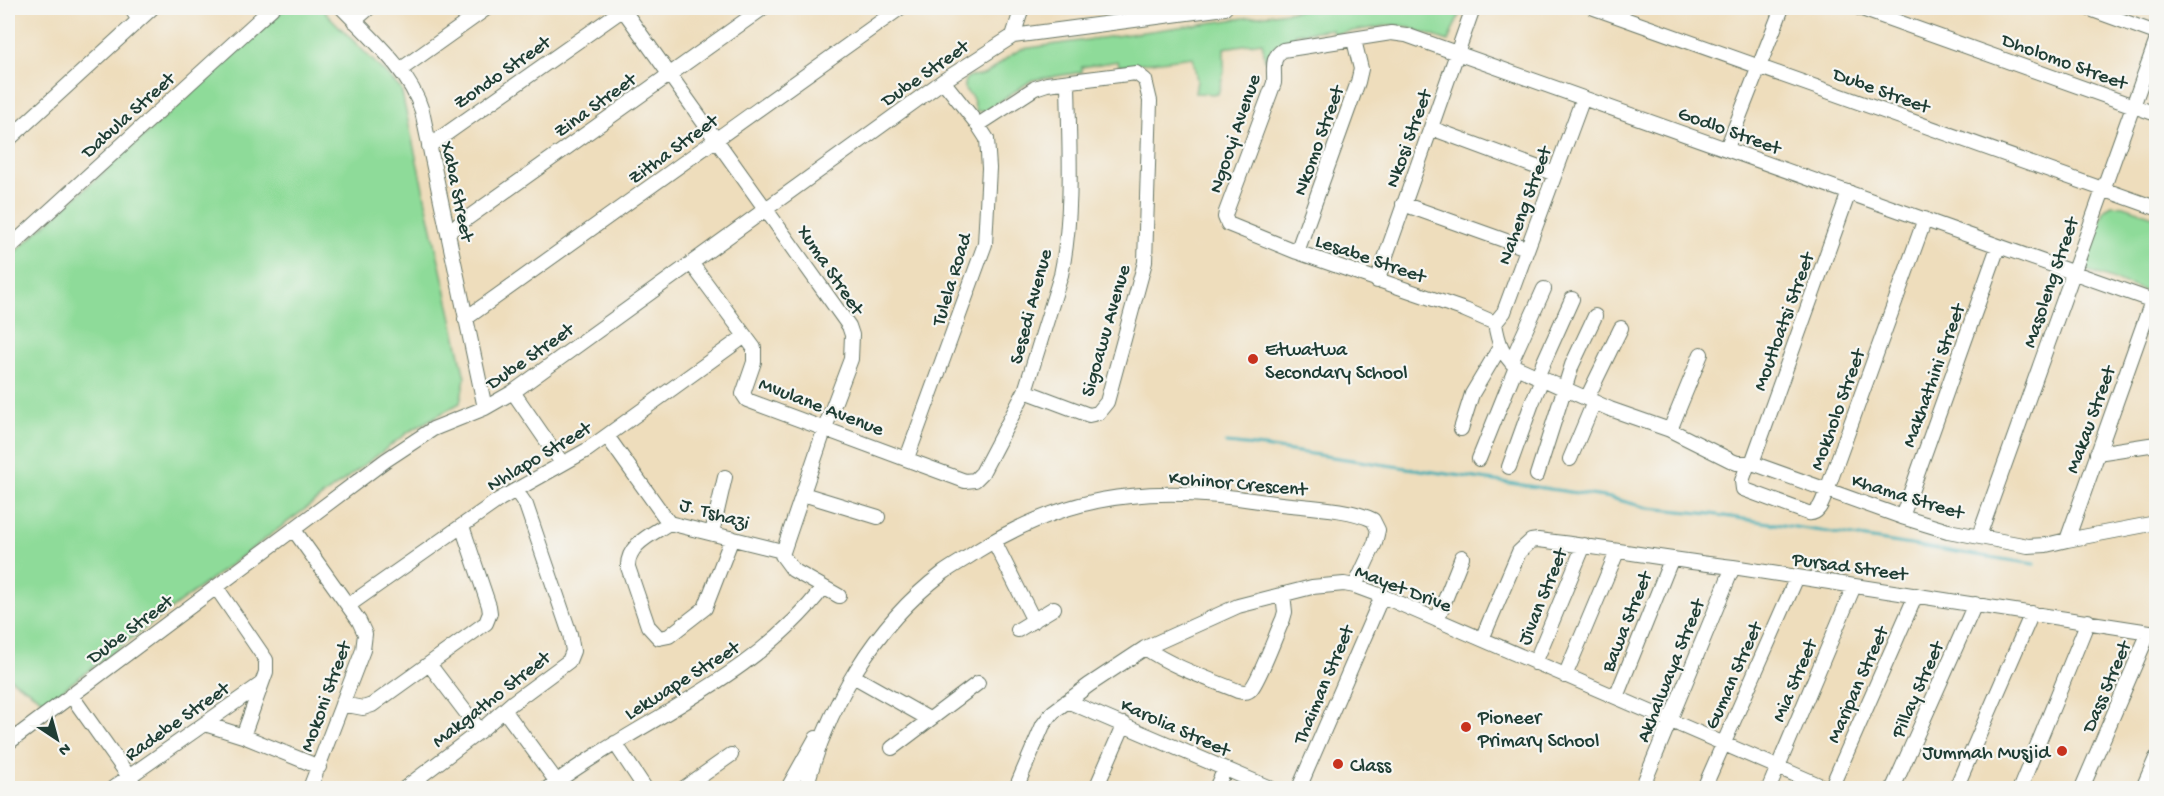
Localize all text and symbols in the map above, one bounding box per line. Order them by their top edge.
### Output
street label: Dholomo Street [1996,29,2131,97]
street label: Zondo Street [450,31,557,116]
street label: Dube Street [876,35,976,115]
street label: Dube Street [1827,63,1934,121]
street label: Dabula Street [76,67,182,166]
street label: Zina Street [550,68,643,144]
street label: Ngooyi Avenue [1205,71,1268,197]
street label: Nkomo Street [1290,82,1351,199]
street label: Nkosi Street [1382,86,1439,191]
street label: Godlo Street [1674,103,1785,162]
street label: Zitha Street [625,109,725,191]
street label: Xaba Street [434,139,478,246]
street label: Naheng Street [1494,142,1559,268]
street label: Masoleng Street [2019,213,2086,351]
street label: Xuma Street [790,221,869,322]
street label: Tulela Road [928,229,979,330]
street label: Lesabe Street [1312,231,1430,291]
street label: Sesedi Avenue [1006,246,1059,367]
street label: Moutloatsi Street [1750,248,1822,395]
street label: Sigoawu Avenue [1078,262,1137,400]
street label: Makhathini Street [1899,300,1973,451]
street label: Dube Street [481,318,581,398]
place label: Etwatwa Secondary School [1265,340,1408,386]
street label: Mokholo Street [1807,345,1872,474]
marker: Etwatwa Secondary School [1246,352,1260,366]
street label: Makau Street [2062,362,2123,477]
street label: Mvulane Avenue [755,374,887,443]
street label: Nhlapo Street [483,417,598,498]
street label: Kohinor Crescent [1168,468,1310,503]
street label: Khama Street [1848,470,1968,527]
street label: J. Tshazi [676,494,752,536]
street label: Jivan Street [1514,544,1575,649]
street label: Pursad Street [1790,549,1910,588]
street label: Mayet Drive [1351,561,1455,619]
street label: Bawa Street [1597,567,1659,677]
street label: Dube Street [82,590,180,672]
street label: Akhalwaya Street [1633,595,1712,746]
street label: Guman Street [1701,618,1770,734]
street label: Thaiman Street [1289,621,1361,749]
street label: Maripan Street [1823,622,1896,747]
street label: Mia Street [1769,635,1825,726]
street label: Lekwape Street [621,636,746,727]
street label: Mokoni Street [297,637,358,755]
street label: Pillay Street [1887,637,1951,743]
street label: Dass Street [2078,637,2138,738]
street label: Makgatho Street [428,646,557,754]
street label: Radebe Street [121,677,236,767]
street label: Karolia Street [1116,695,1235,764]
place label: Pioneer Primary School [1477,708,1599,754]
north arrow [27,709,87,769]
marker: Pioneer Primary School [1459,720,1473,734]
text: N [54,738,74,759]
place label: Jummah Musjid [1923,743,2052,766]
marker: Jummah Musjid [2055,744,2069,758]
place label: Class [1350,756,1392,779]
marker: Class [1331,757,1345,771]

